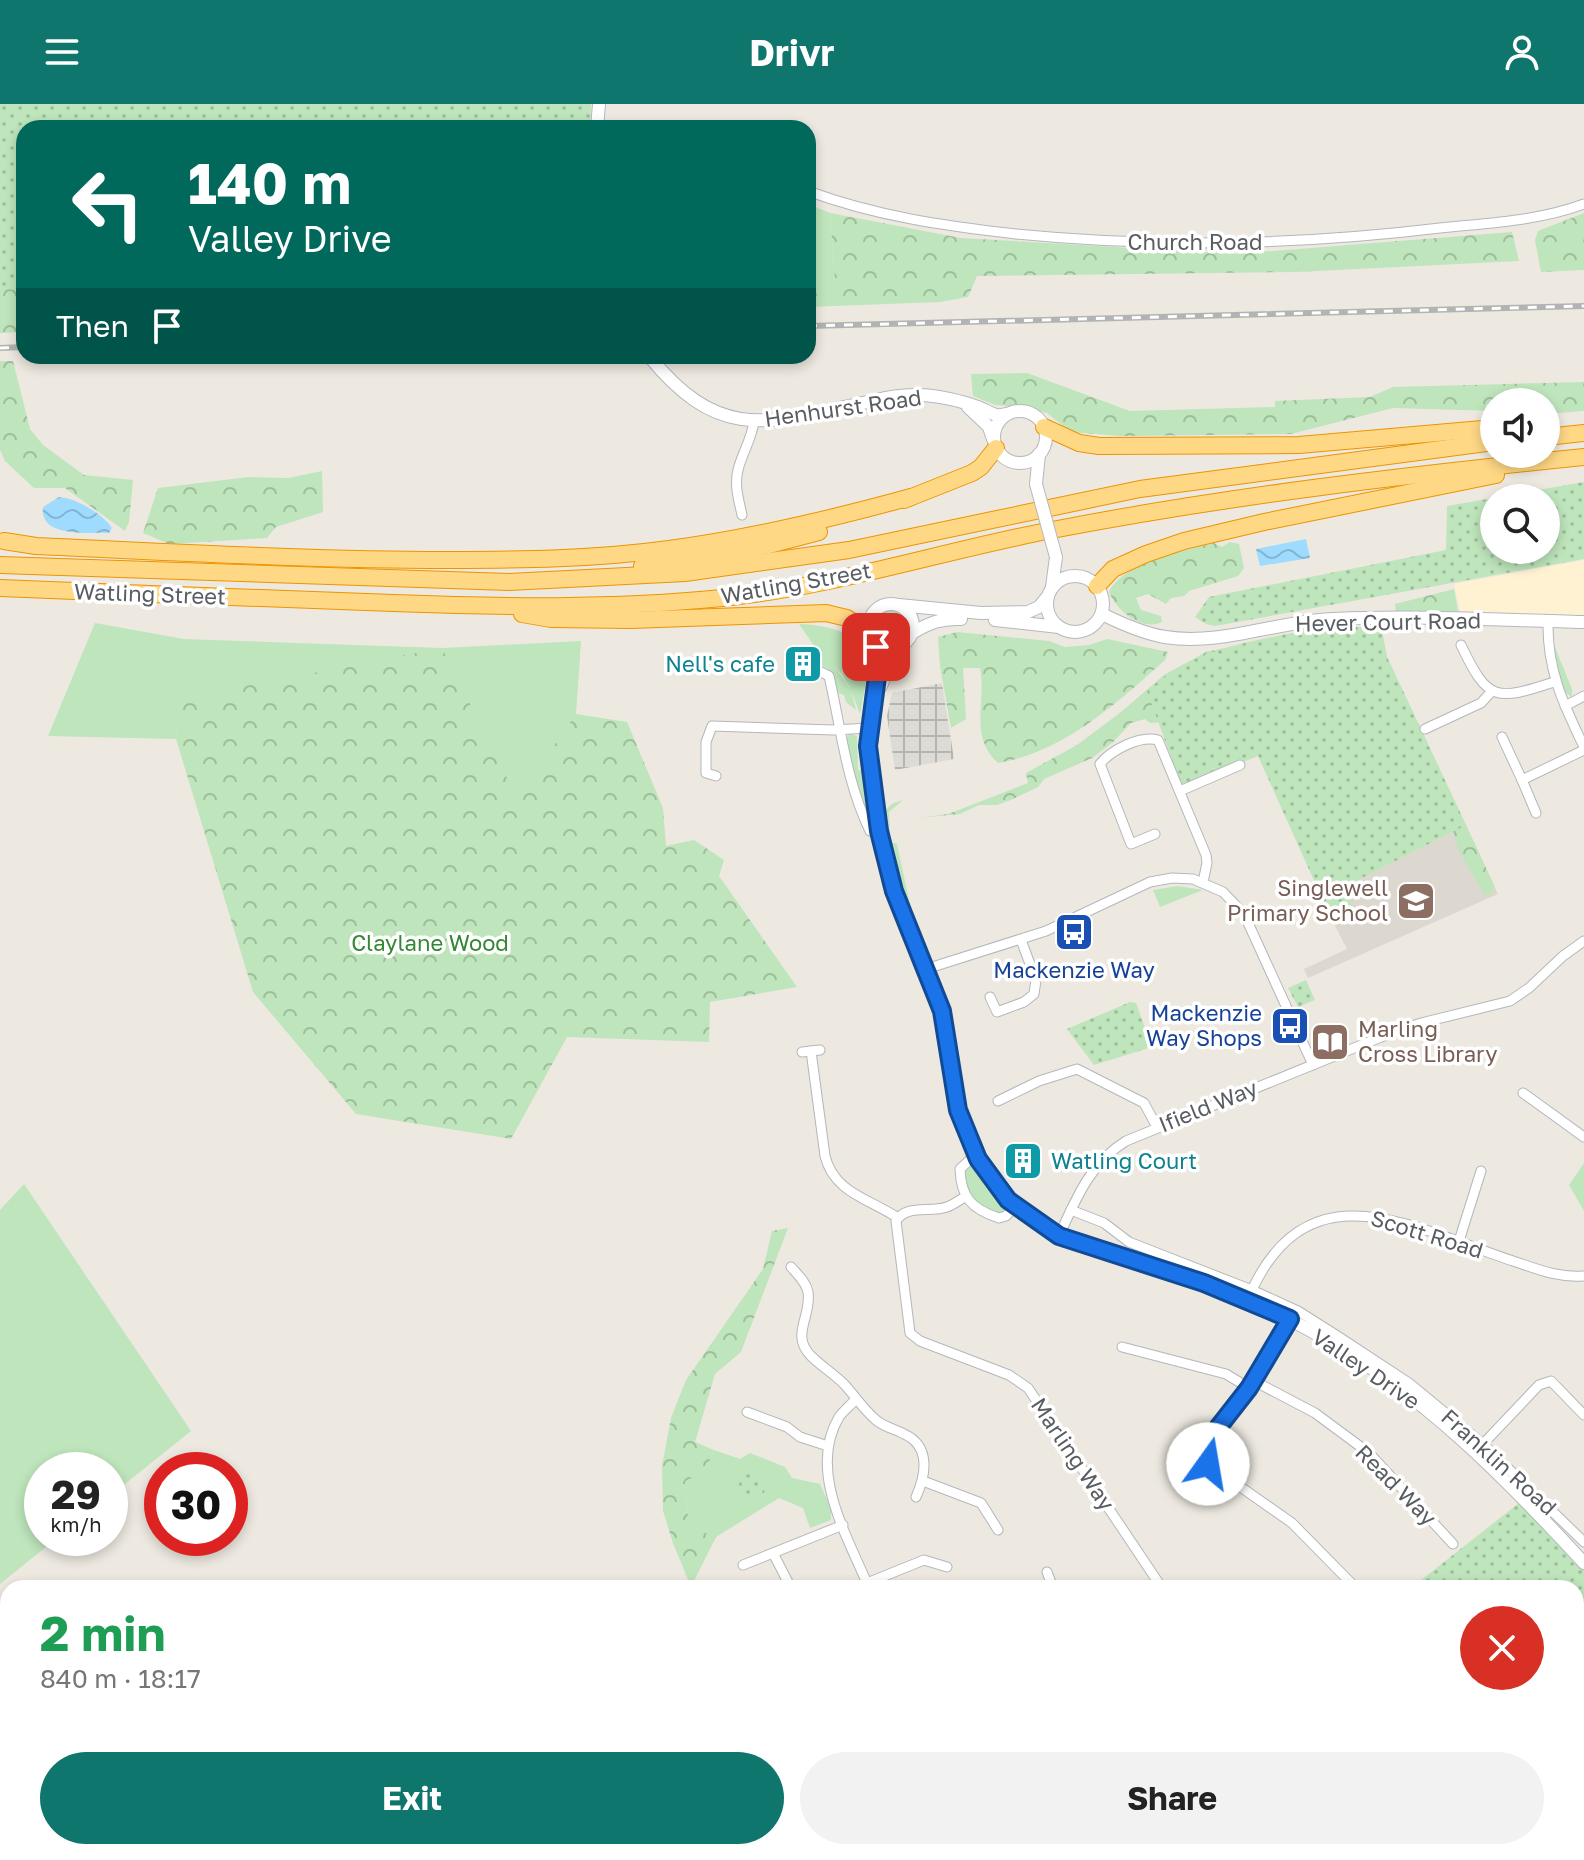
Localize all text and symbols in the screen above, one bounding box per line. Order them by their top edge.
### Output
icon: menu [40,30,84,74]
icon: person [1500,30,1544,74]
text: Drivr [749,31,835,74]
text: 140 m [188,149,351,216]
icon: left [56,152,160,256]
text: Valley Drive [188,217,392,260]
street label: Church Road [1127,228,1263,255]
icon: arrive [145,304,189,348]
text: Then [56,308,129,344]
street label: Henhurst Road [763,383,923,432]
map controls [1480,388,1560,564]
button: sound [1480,388,1560,468]
button: search [1480,484,1560,564]
street label: Watling Street [719,556,873,609]
street label: Watling Street [74,577,226,610]
street label: Hever Court Road [1295,606,1481,637]
pin [842,613,910,681]
icon: arrive [854,625,898,669]
building icon: Nell's cafe [782,643,824,685]
place label: Nell's cafe [665,650,775,677]
place label: Singlewell Primary School [1227,874,1388,926]
school or university icon: Singlewell Primary School [1395,880,1437,922]
bus stop icon: Mackenzie Way [1053,911,1095,953]
park label: Claylane Wood [351,929,509,956]
place label: Mackenzie Way [993,956,1155,983]
place label: Mackenzie Way Shops [1146,999,1262,1051]
bus stop icon: Mackenzie Way Shops [1269,1005,1311,1047]
place label: Marling Cross Library [1358,1015,1498,1067]
library icon: Marling Cross Library [1309,1021,1351,1063]
street label: Ifield Way [1155,1074,1261,1138]
building icon: Watling Court [1002,1140,1044,1182]
place label: Watling Court [1051,1147,1197,1174]
street label: Scott Road [1368,1204,1487,1263]
street label: Valley Drive [1307,1323,1425,1415]
street label: Marling Way [1026,1392,1121,1515]
street label: Franklin Road [1436,1403,1563,1520]
position arrow [1166,1422,1250,1506]
street label: Read Way [1350,1439,1442,1531]
speed limit sign: 30 [144,1452,248,1556]
text: 29 [51,1470,101,1518]
text: km/h [51,1512,101,1536]
text: 2 min [40,1604,165,1662]
button: close [1460,1606,1544,1690]
text: 840 m · 18:17 [40,1663,201,1694]
button: Exit [40,1752,784,1844]
button: Share [800,1752,1544,1844]

